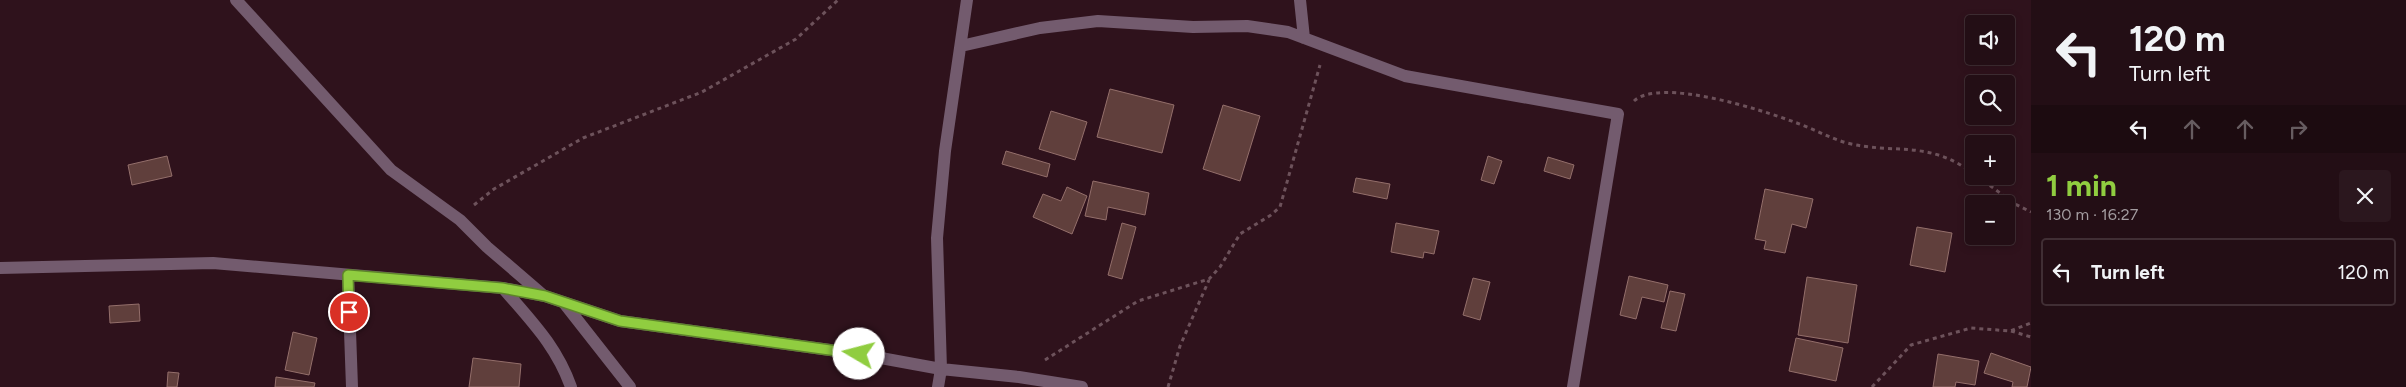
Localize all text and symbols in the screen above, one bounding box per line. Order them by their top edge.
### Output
map controls [1965,15,2015,245]
button: sound [1965,15,2015,65]
text: 120 m [2129,18,2226,60]
icon: left [2046,20,2111,85]
text: Turn left [2129,60,2211,87]
button: search [1965,75,2015,125]
icon: left [2125,115,2153,143]
icon: ahead [2178,115,2206,143]
icon: ahead [2231,115,2259,143]
icon: right [2284,115,2312,143]
button: + [1965,135,2015,185]
text: 1 min [2046,167,2117,204]
button: close [2339,170,2391,222]
button: − [1965,195,2015,245]
text: 130 m · 16:27 [2046,205,2138,224]
icon: left [2048,258,2076,286]
text: Turn left [2091,261,2165,284]
text: 120 m [2337,261,2389,284]
pin [328,291,370,333]
icon: arrive [335,298,363,326]
position arrow [832,327,884,379]

